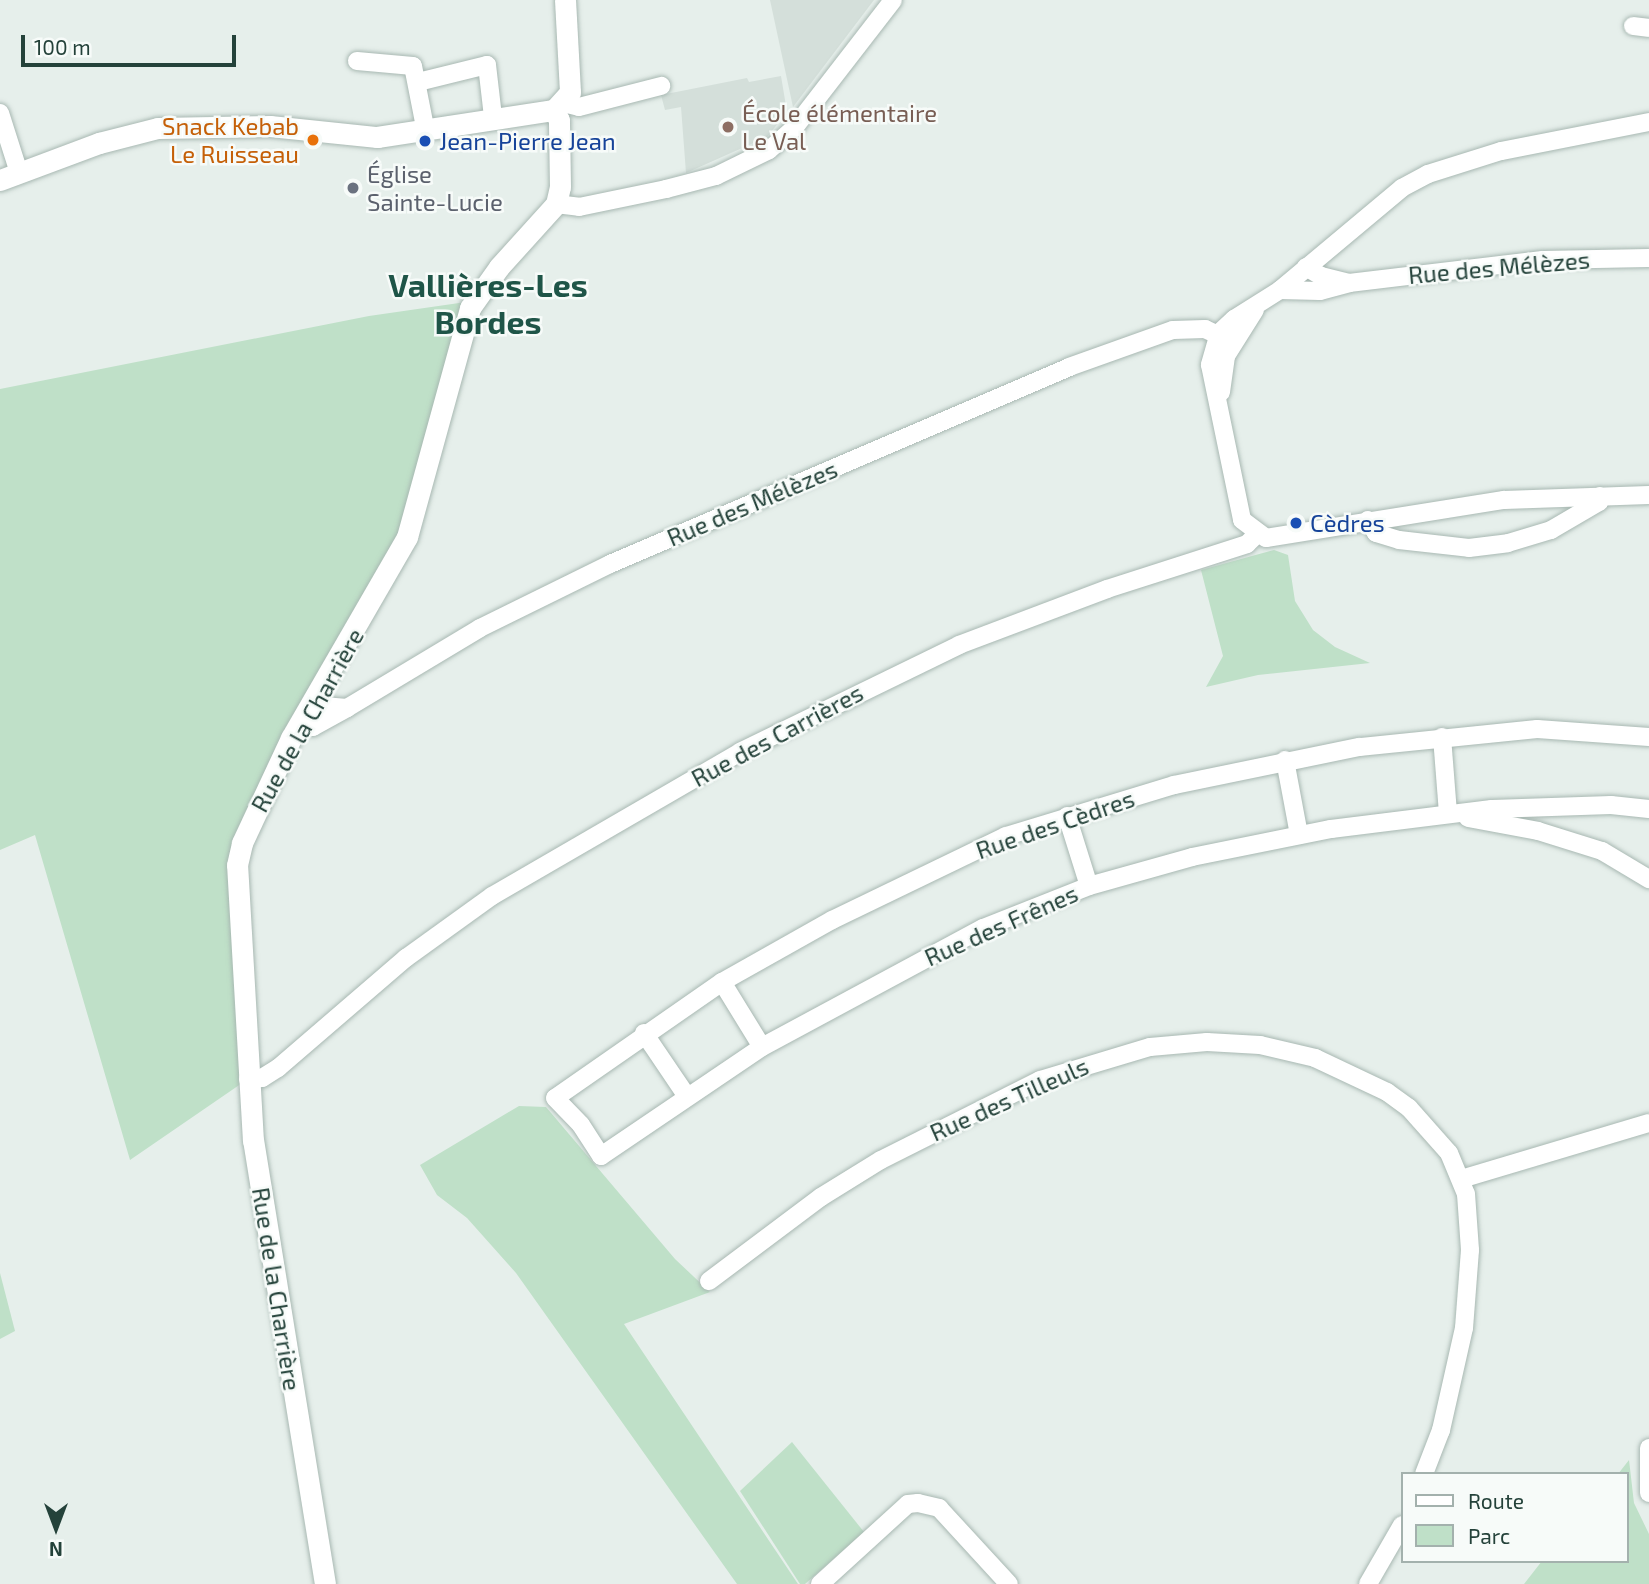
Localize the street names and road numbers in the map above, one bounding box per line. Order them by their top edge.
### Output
street label: Rue des Mélèzes [1407,245,1591,289]
street label: Rue des Mélèzes [663,454,841,552]
street label: Rue de la Charrière [245,623,369,817]
street label: Rue des Carrières [686,678,868,792]
street label: Rue des Cèdres [972,783,1138,865]
street label: Rue des Frênes [920,878,1082,972]
street label: Rue des Tilleuls [925,1051,1093,1147]
street label: Rue de la Charrière [247,1185,307,1393]

